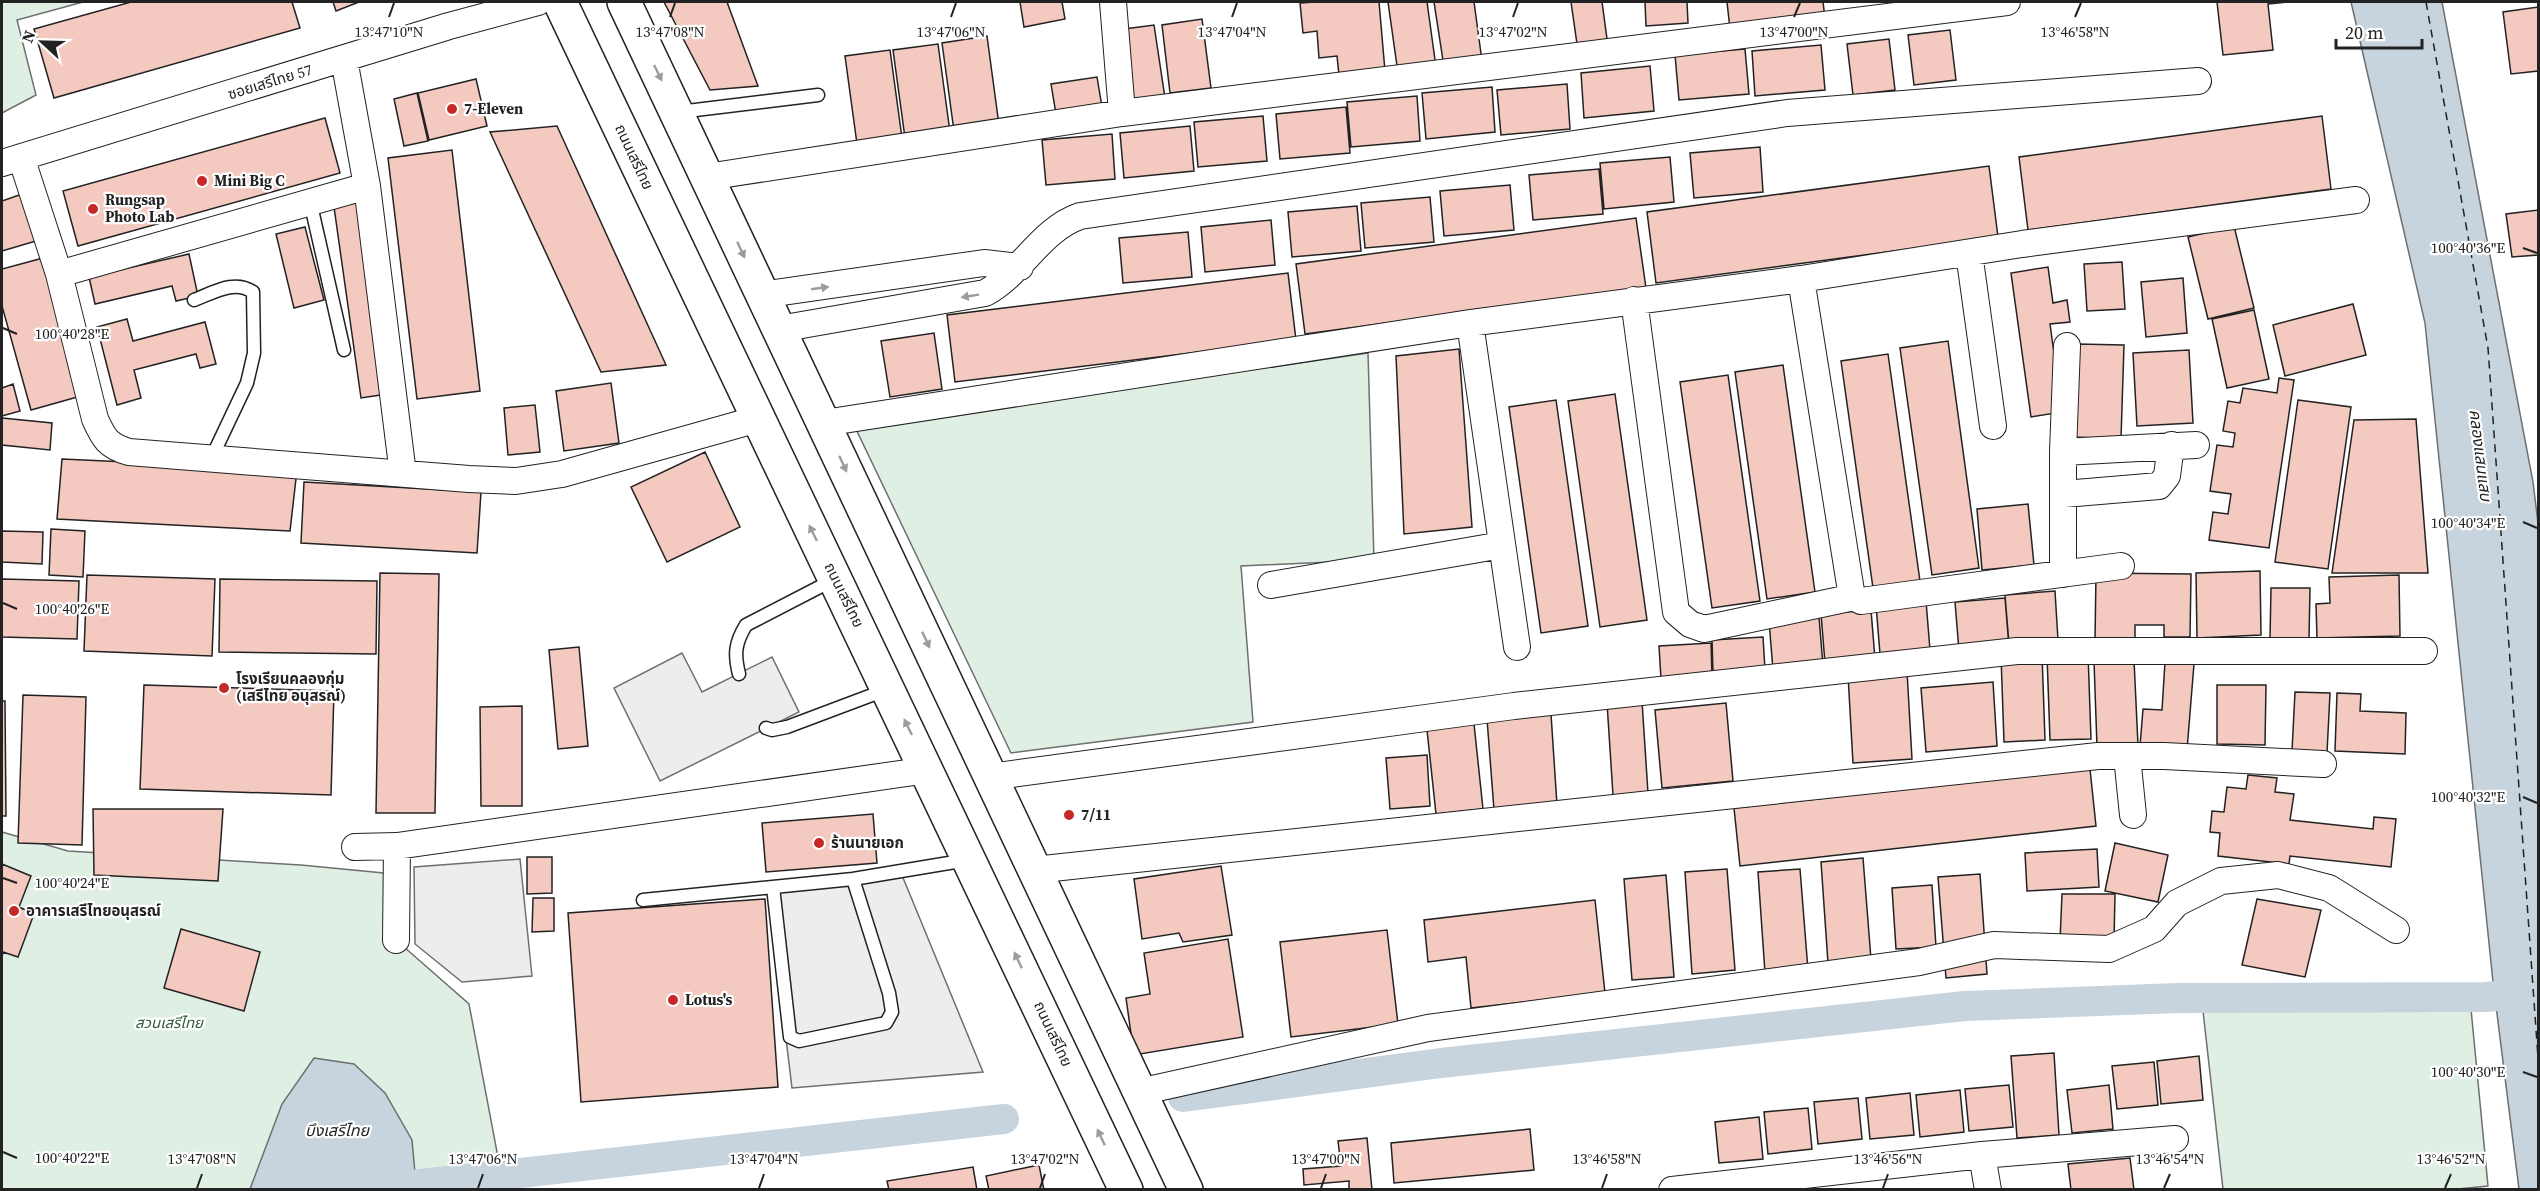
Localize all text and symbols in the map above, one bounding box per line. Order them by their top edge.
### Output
north arrow [12,12,72,72]
scale bar [2336,12,2422,50]
text: 20 m [2345,20,2383,45]
text: 13°47'10"N [354,21,424,42]
text: 13°47'08"N [635,21,705,42]
text: 13°47'06"N [916,21,986,42]
text: 13°47'04"N [1197,21,1267,42]
text: 13°47'02"N [1478,21,1548,42]
text: 13°47'00"N [1759,21,1829,42]
text: 13°46'58"N [2040,21,2110,42]
text: N [16,27,41,46]
street label: ซอยเสรีไทย 57 [225,59,315,104]
one-way arrow [653,65,663,82]
place label: 7-Eleven [464,98,523,119]
marker: 7-Eleven [445,102,459,116]
street label: ถนนเสรีไทย [610,121,659,193]
place label: Mini Big C [214,170,285,191]
marker: Mini Big C [195,174,209,188]
place label: Rungsap Photo Lab [105,189,174,227]
marker: Rungsap Photo Lab [86,202,100,216]
text: 100°40'36"E [2431,237,2505,258]
one-way arrow [736,241,746,259]
one-way arrow [811,283,830,293]
one-way arrow [961,291,980,300]
text: 100°40'28"E [35,323,109,344]
water label: คลองแสนแสบ [2464,408,2498,504]
one-way arrow [838,455,847,472]
text: 100°40'34"E [2431,512,2505,533]
one-way arrow [809,524,818,541]
street label: ถนนเสรีไทย [820,559,869,631]
text: 100°40'26"E [35,598,109,619]
one-way arrow [921,632,930,649]
place label: โรงเรียนคลองกุ่ม (เสรีไทย อนุสรณ์) [236,668,346,706]
marker: โรงเรียนคลองกุ่ม (เสรีไทย อนุสรณ์) [217,681,231,695]
one-way arrow [903,718,912,735]
text: 100°40'32"E [2431,786,2505,807]
place label: 7/11 [1081,804,1111,825]
marker: 7/11 [1062,808,1076,822]
place label: ร้านนายเอก [831,832,904,853]
marker: ร้านนายเอก [812,836,826,850]
text: 100°40'24"E [35,872,109,893]
place label: อาคารเสรีไทยอนุสรณ์ [26,900,161,921]
marker: อาคารเสรีไทยอนุสรณ์ [7,904,21,918]
one-way arrow [1014,951,1023,968]
place label: Lotus's [685,989,733,1010]
marker: Lotus's [666,993,680,1007]
street label: ถนนเสรีไทย [1029,998,1078,1070]
park label: สวนเสรีไทย [135,1012,204,1033]
text: 100°40'30"E [2431,1061,2505,1082]
water label: บึงเสรีไทย [305,1119,370,1141]
one-way arrow [1096,1128,1105,1145]
text: 100°40'22"E [35,1147,109,1168]
text: 13°47'08"N [167,1148,237,1169]
text: 13°47'06"N [448,1148,518,1169]
text: 13°47'04"N [729,1148,799,1169]
text: 13°47'02"N [1010,1148,1080,1169]
text: 13°47'00"N [1291,1148,1361,1169]
text: 13°46'58"N [1572,1148,1642,1169]
text: 13°46'56"N [1853,1148,1923,1169]
text: 13°46'54"N [2135,1148,2205,1169]
text: 13°46'52"N [2416,1148,2486,1169]

